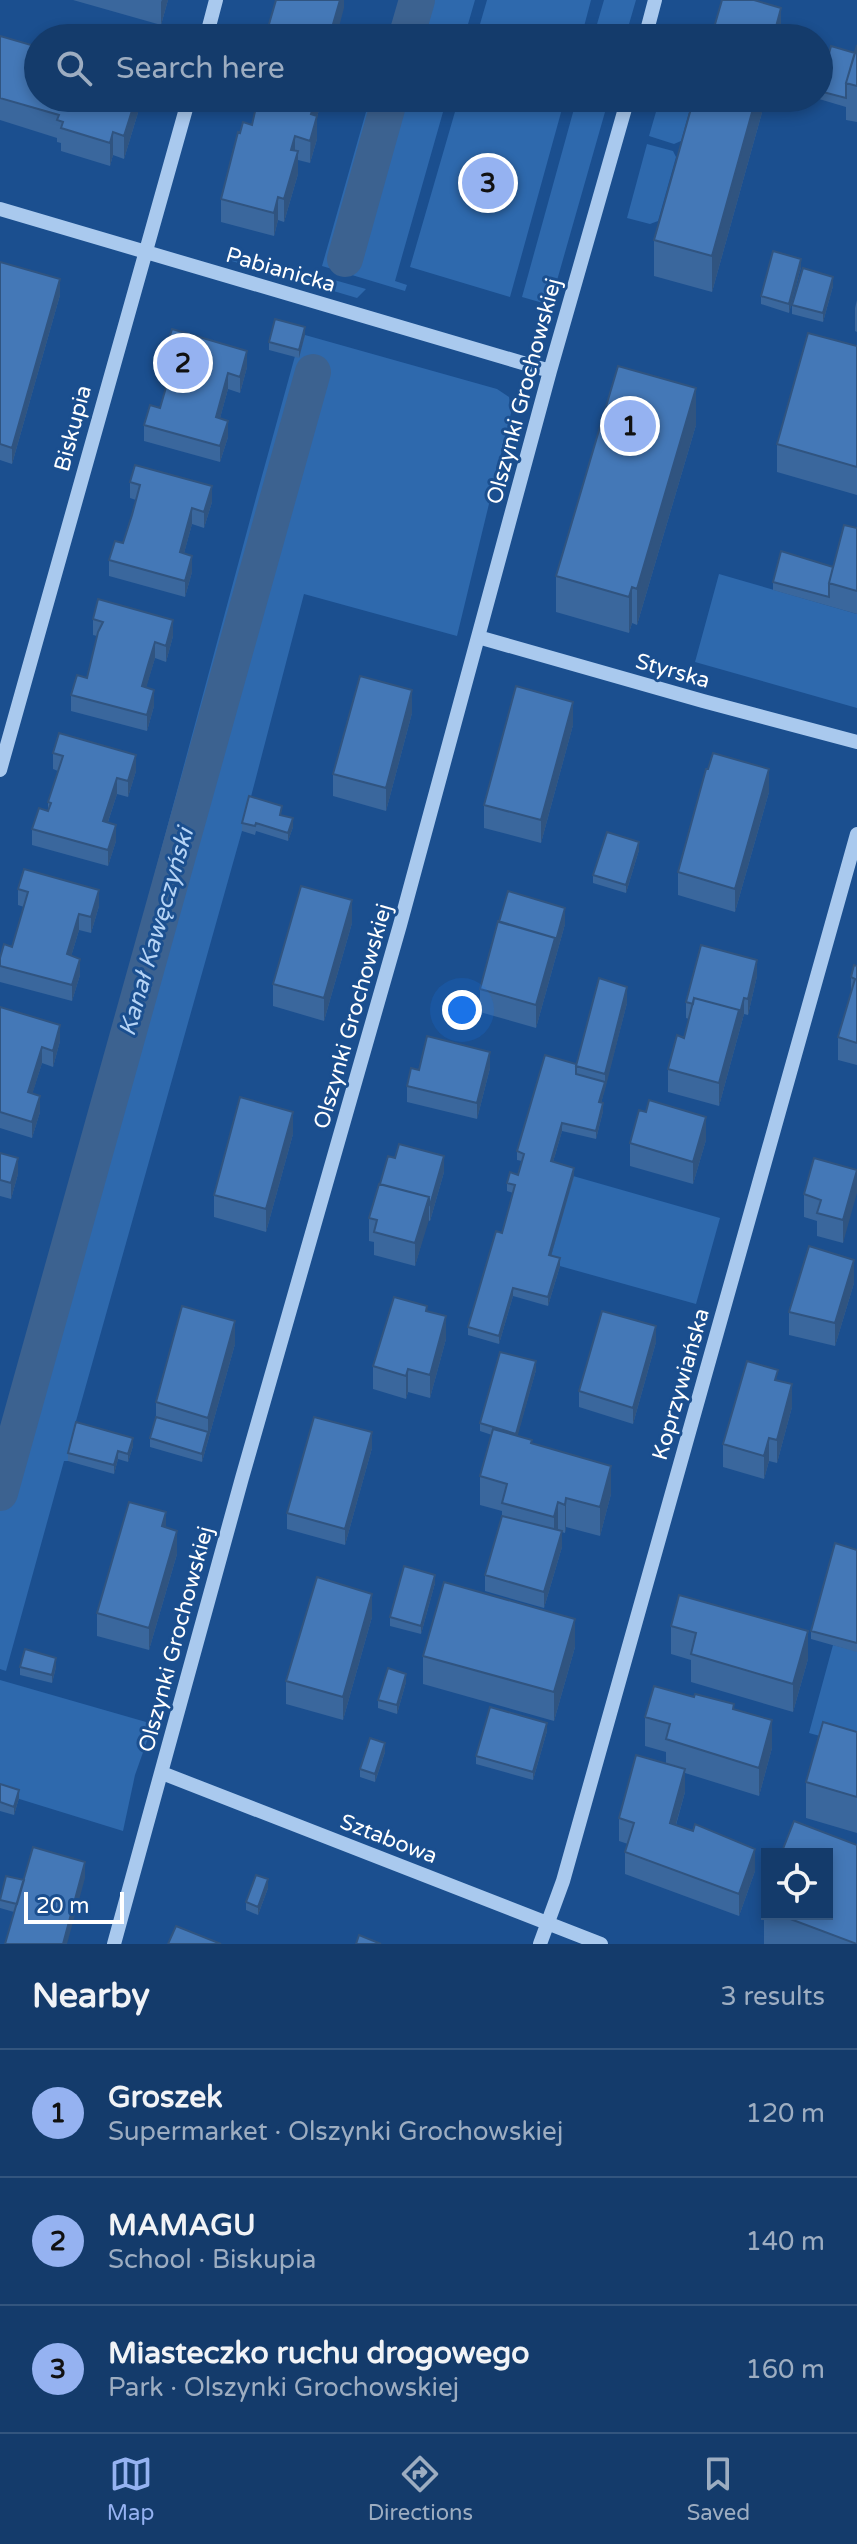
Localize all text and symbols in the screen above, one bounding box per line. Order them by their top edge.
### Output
search box [24,24,833,112]
icon: search [52,46,96,90]
text: Search here [116,50,285,87]
pin: 3 [462,153,514,213]
street label: Pabianicka [223,242,339,298]
street label: Olszynki Grochowskiej [481,275,567,507]
pin: 2 [157,333,209,393]
street label: Biskupia [49,382,97,474]
pin: 1 [604,396,656,456]
street label: Styrska [632,648,713,694]
water label: Kanał Kawęczyński [113,822,201,1039]
street label: Olszynki Grochowskiej [308,901,398,1132]
your location [442,990,482,1030]
street label: Koprzywiańska [647,1305,715,1463]
street label: Olszynki Grochowskiej [133,1523,219,1755]
street label: Sztabowa [336,1809,441,1869]
map controls [761,1848,833,1920]
button: locate [761,1848,833,1920]
scale bar [24,1888,124,1924]
text: 20 m [36,1893,90,1919]
text: Nearby [32,1976,150,2017]
text: 3 results [720,1981,825,2012]
text: Groszek [108,2079,223,2116]
text: 1 [50,2098,66,2129]
text: 120 m [745,2098,825,2129]
text: Supermarket · Olszynki Grochowskiej [108,2116,563,2147]
text: MAMAGU [108,2207,256,2244]
text: 2 [50,2226,66,2257]
text: 140 m [745,2226,825,2257]
text: School · Biskupia [108,2244,316,2275]
text: Miasteczko ruchu drogowego [108,2335,529,2372]
text: 3 [50,2354,66,2385]
text: 160 m [745,2354,825,2385]
text: Park · Olszynki Grochowskiej [108,2372,459,2403]
tab: Map [107,2452,154,2526]
tab: Directions [368,2452,473,2526]
tab: Saved [687,2452,750,2526]

